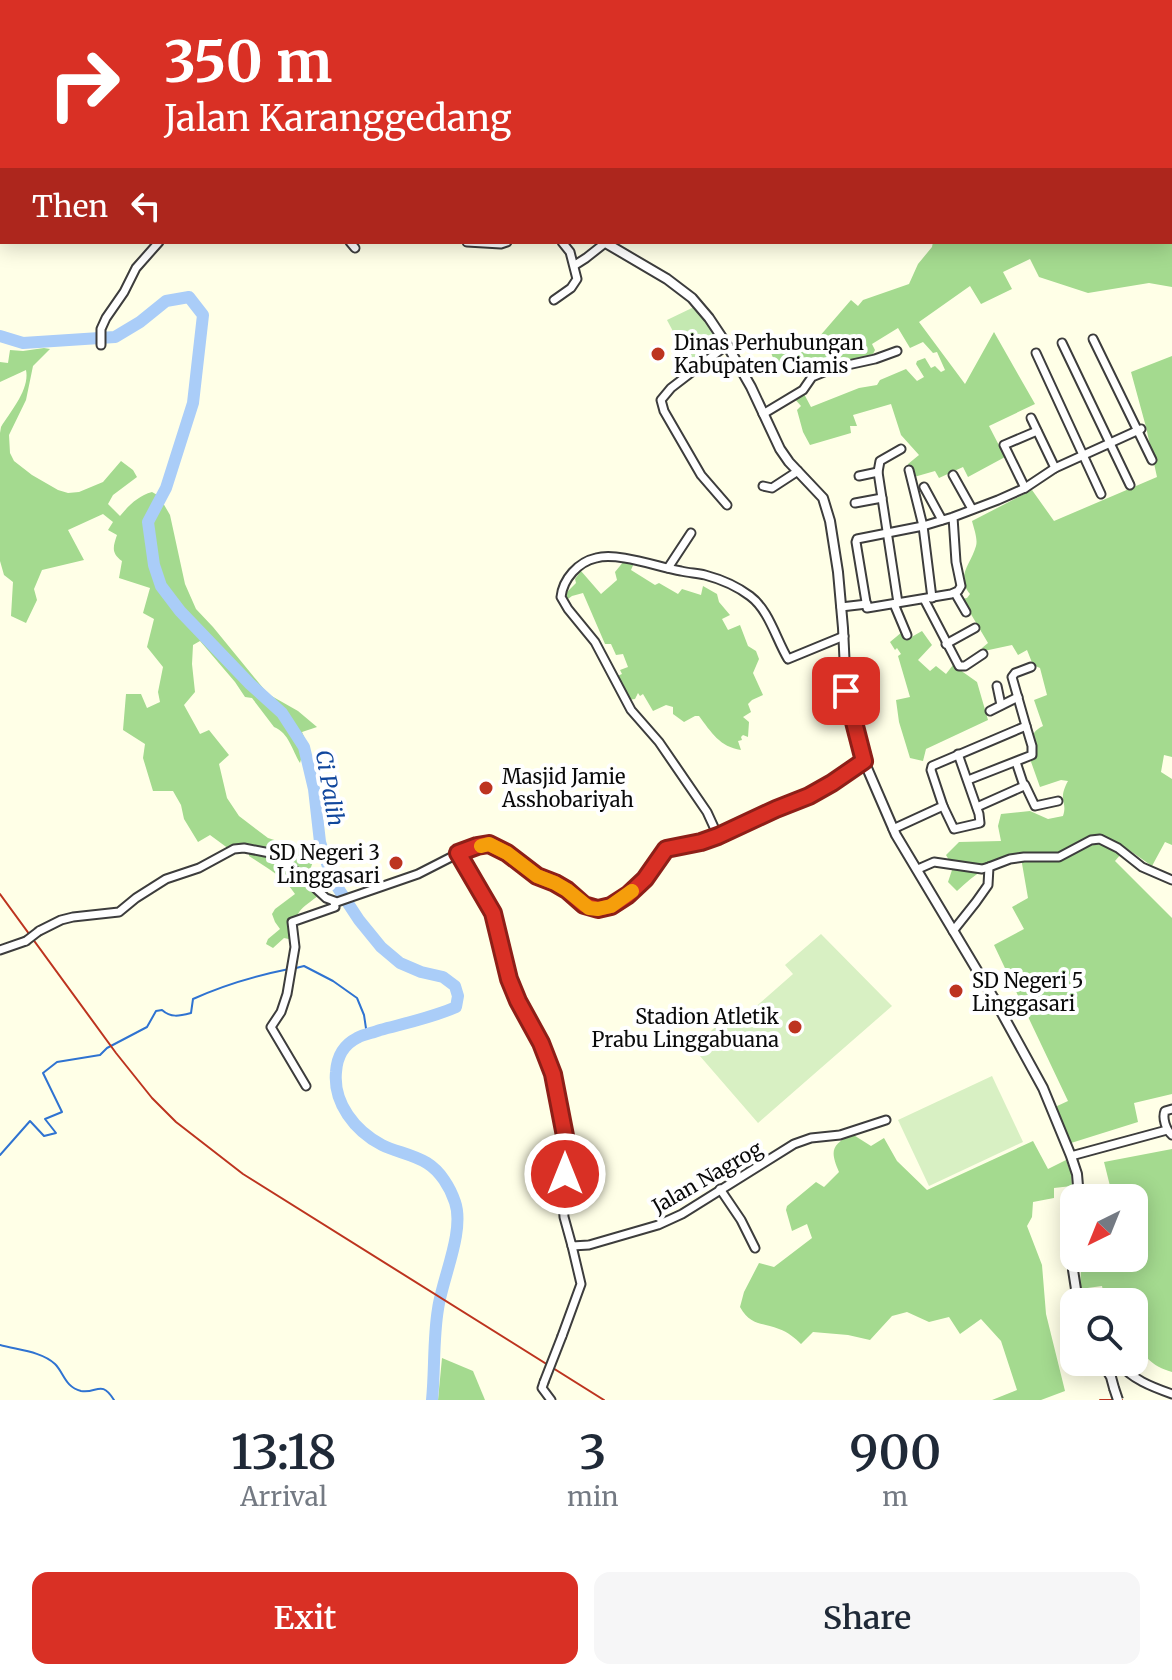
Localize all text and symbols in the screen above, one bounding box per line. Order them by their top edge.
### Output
text: 350 m [164,27,332,97]
icon: right [32,32,136,136]
text: Jalan Karanggedang [164,96,512,141]
icon: left [124,184,168,228]
text: Then [32,187,108,225]
place label: Dinas Perhubungan Kabupaten Ciamis [674,330,864,378]
marker: Dinas Perhubungan Kabupaten Ciamis [649,345,667,363]
pin [812,657,880,725]
icon: arrive [824,669,868,713]
water label: Ci Palih [310,748,350,828]
place label: Masjid Jamie Asshobariyah [501,764,634,812]
marker: Masjid Jamie Asshobariyah [477,779,495,797]
place label: SD Negeri 3 Linggasari [269,840,380,888]
marker: SD Negeri 3 Linggasari [387,854,405,872]
place label: SD Negeri 5 Linggasari [972,968,1084,1016]
marker: SD Negeri 5 Linggasari [947,982,965,1000]
place label: Stadion Atletik Prabu Linggabuana [592,1004,779,1052]
marker: Stadion Atletik Prabu Linggabuana [786,1018,804,1036]
position arrow [523,1132,607,1216]
street label: Jalan Nagrog [647,1135,767,1219]
north arrow [1060,1184,1148,1272]
map controls [1060,1184,1148,1376]
button: search [1060,1288,1148,1376]
text: 13:18 [231,1422,336,1482]
text: 3 [579,1422,607,1482]
text: 900 [849,1422,941,1482]
text: Arrival [240,1480,327,1513]
text: min [567,1480,619,1513]
text: m [882,1480,908,1513]
button: Exit [32,1572,578,1664]
button: Share [594,1572,1140,1664]

